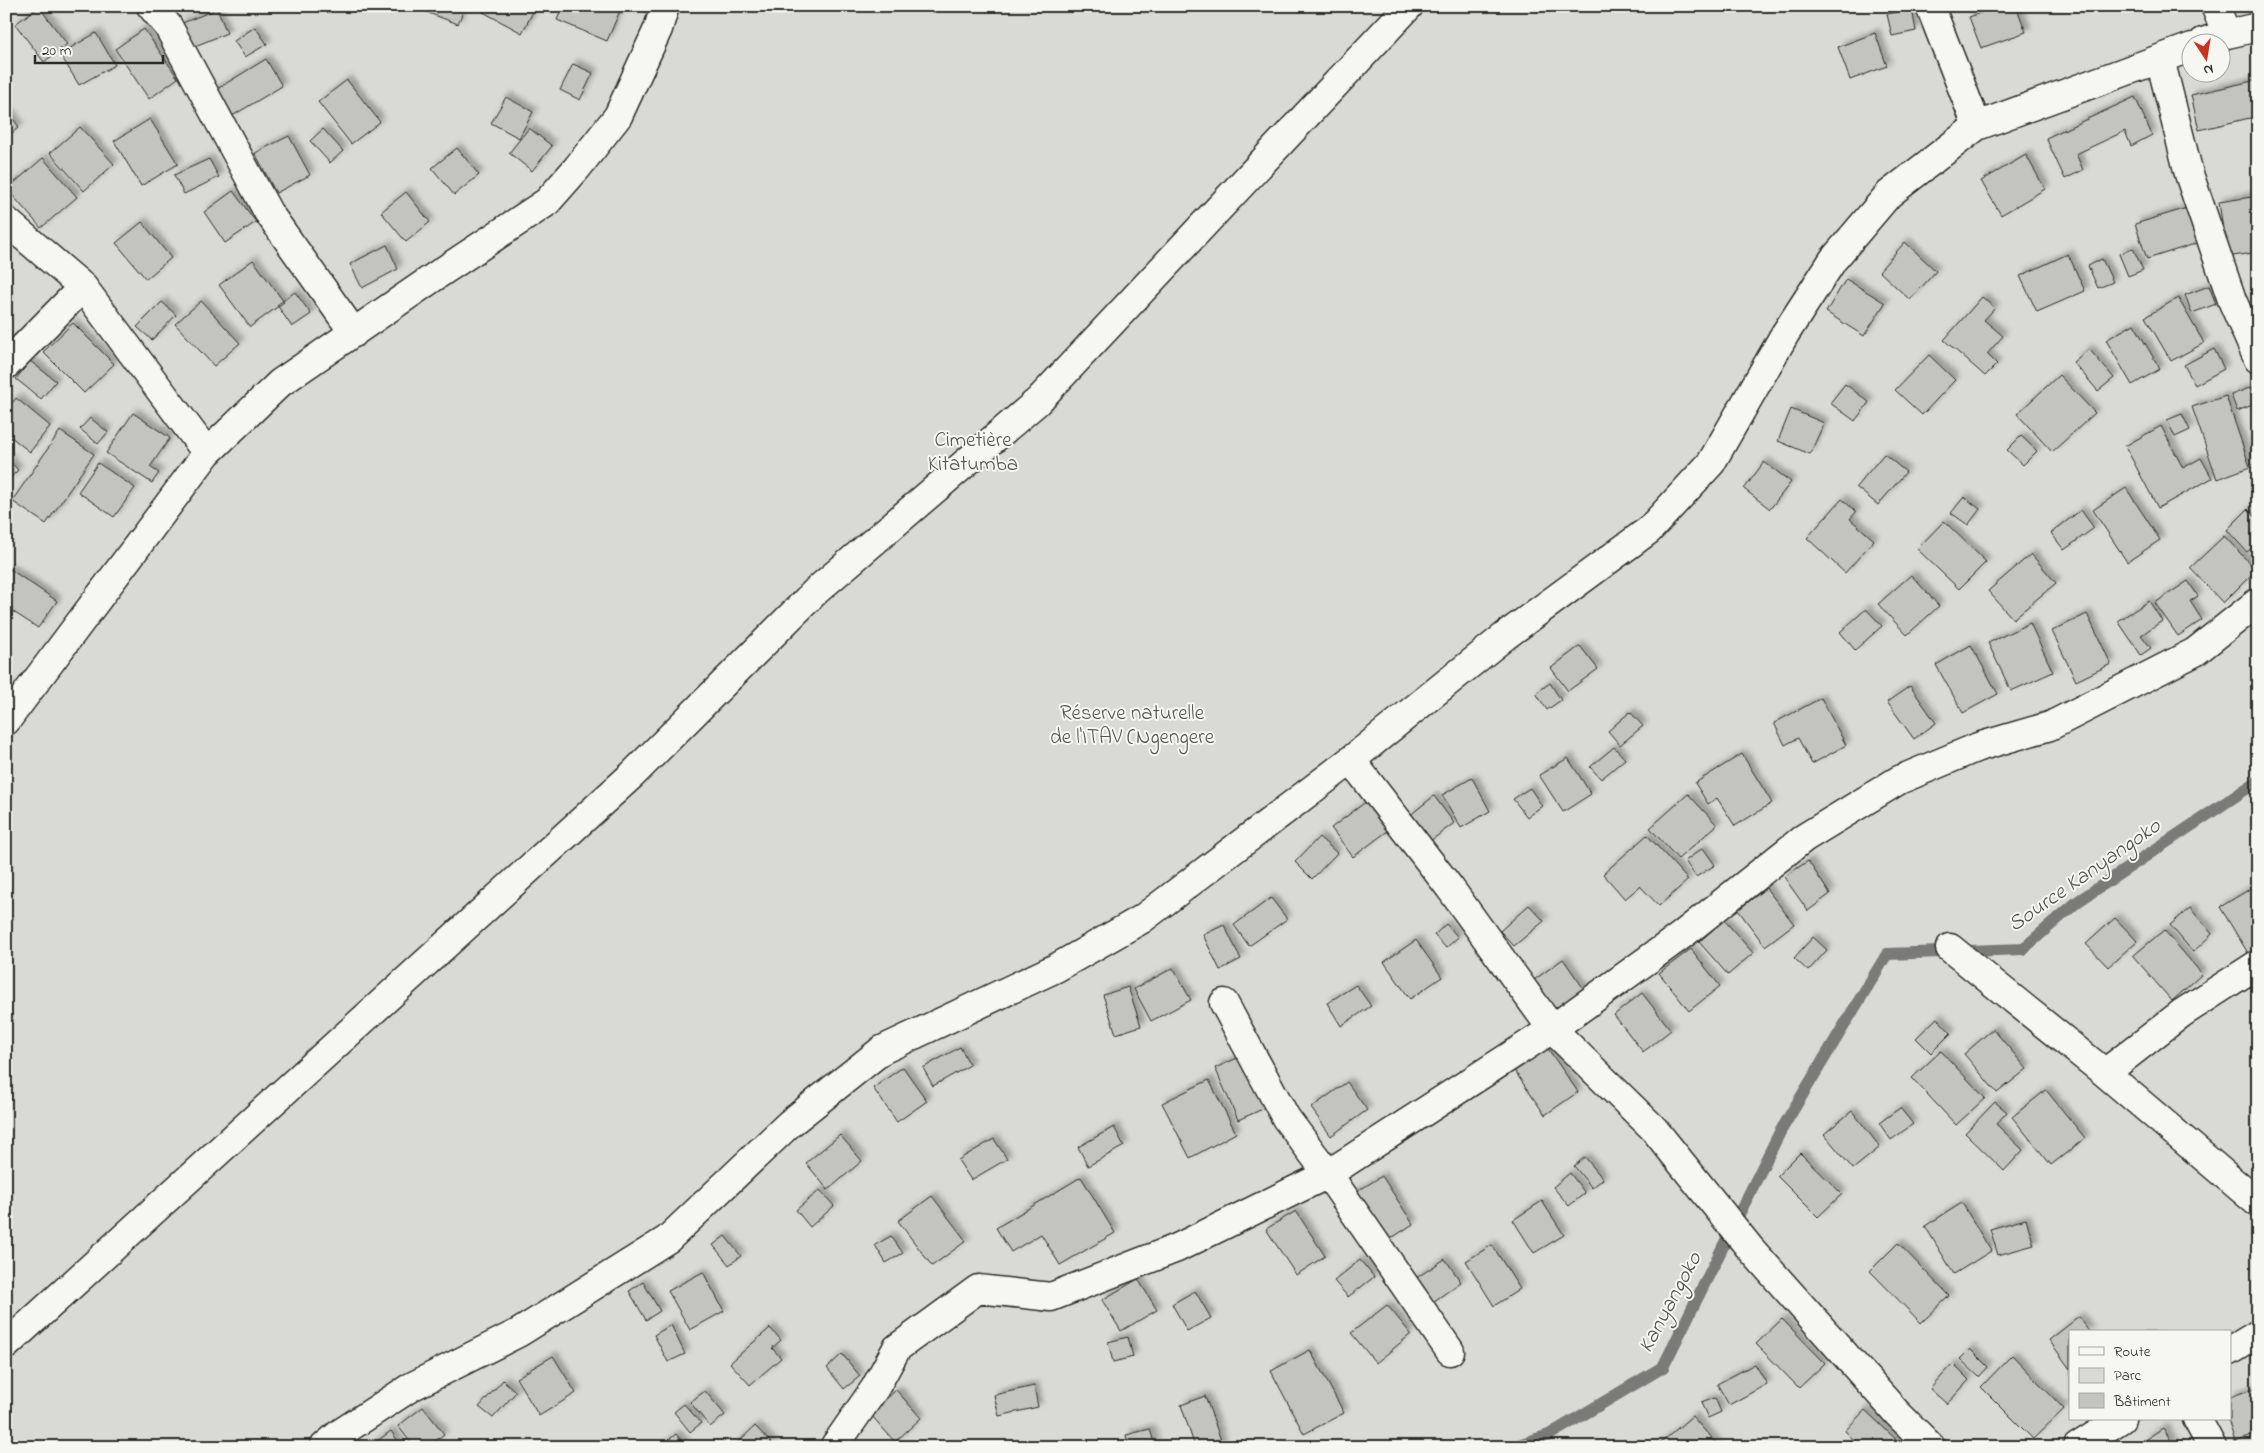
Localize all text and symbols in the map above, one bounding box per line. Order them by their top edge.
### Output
scale bar [35,32,162,64]
north arrow [2182,32,2232,82]
text: 20 m [42,40,72,62]
text: N [2202,58,2215,81]
park label: Cimetière Kitatumba [928,426,1018,480]
park label: Réserve naturelle de l'ITAV (Ngengere [1050,699,1215,755]
water label: Source Kanyangoko [2002,810,2169,941]
water label: Kanyangoko [1631,1246,1712,1359]
legend [2069,1330,2232,1420]
text: Route [2114,1341,2151,1363]
text: Parc [2114,1365,2142,1387]
text: Bâtiment [2113,1391,2171,1413]

